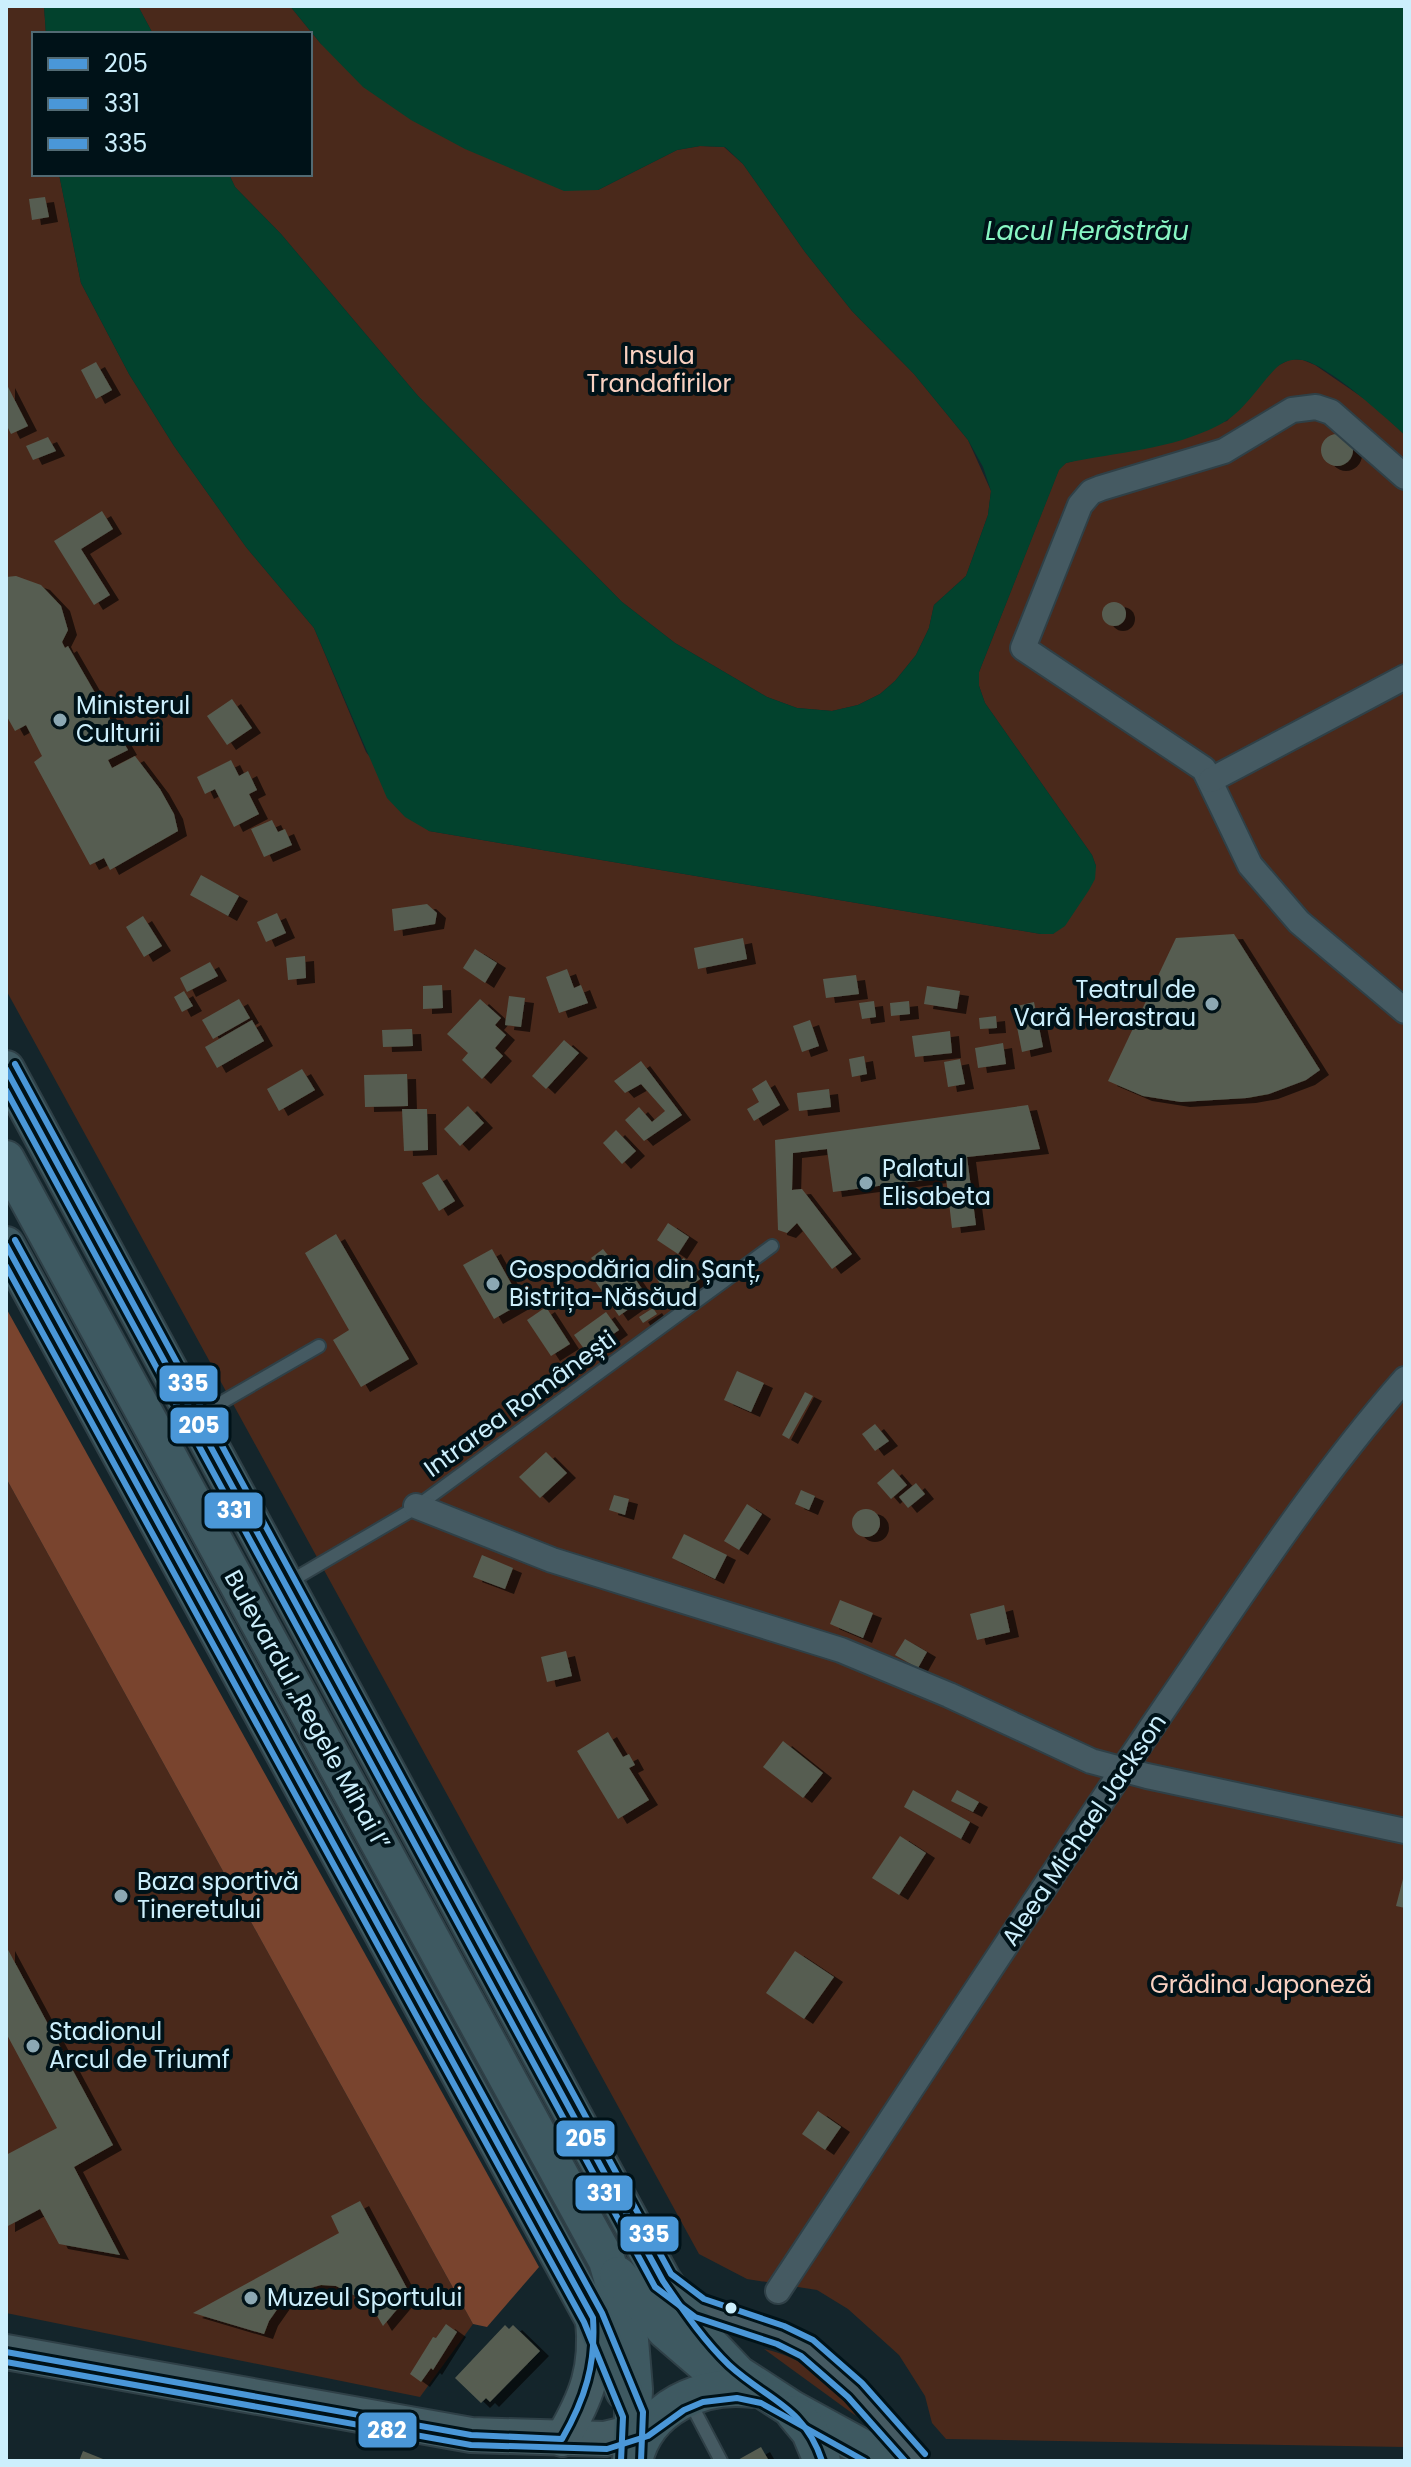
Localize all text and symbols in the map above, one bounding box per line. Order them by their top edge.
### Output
legend [32,32,312,176]
text: 205 [104,47,148,80]
text: 331 [104,87,140,120]
text: 335 [104,127,147,160]
water label: Lacul Herăstrău [985,213,1189,249]
park label: Insula Trandafirilor [587,339,731,400]
place label: Ministerul Culturii [76,689,190,750]
marker: Ministerul Culturii [51,711,69,729]
place label: Teatrul de Vară Herastrau [1014,973,1196,1034]
marker: Teatrul de Vară Herastrau [1203,995,1221,1013]
place label: Palatul Elisabeta [882,1152,991,1213]
marker: Palatul Elisabeta [857,1174,875,1192]
place label: Gospodăria din Șanț, Bistrița-Năsăud [509,1253,760,1314]
marker: Gospodăria din Șanț, Bistrița-Năsăud [484,1275,502,1293]
street label: Intrarea Românești [417,1323,622,1485]
line badge: 335 [158,1364,219,1403]
text: 335 [168,1368,208,1399]
line badge: 205 [169,1406,230,1445]
text: 205 [178,1410,220,1441]
line badge: 331 [203,1491,264,1530]
text: 331 [217,1495,251,1526]
street label: Bulevardul „Regele Mihai I” [217,1564,398,1856]
street label: Aleea Michael Jackson [993,1707,1174,1952]
place label: Baza sportivă Tineretului [137,1865,299,1926]
marker: Baza sportivă Tineretului [112,1887,130,1905]
park label: Grădina Japoneză [1150,1968,1372,2001]
place label: Stadionul Arcul de Triumf [49,2015,230,2076]
marker: Stadionul Arcul de Triumf [24,2037,42,2055]
line badge: 205 [555,2119,616,2158]
text: 205 [565,2123,607,2154]
line badge: 331 [574,2174,634,2212]
text: 331 [587,2178,621,2209]
line badge: 335 [619,2215,680,2253]
text: 335 [629,2219,669,2250]
place label: Muzeul Sportului [267,2281,462,2314]
marker: Muzeul Sportului [242,2289,260,2307]
unlabelled marker [723,2300,739,2316]
line badge: 282 [357,2411,418,2449]
text: 282 [367,2415,407,2446]

